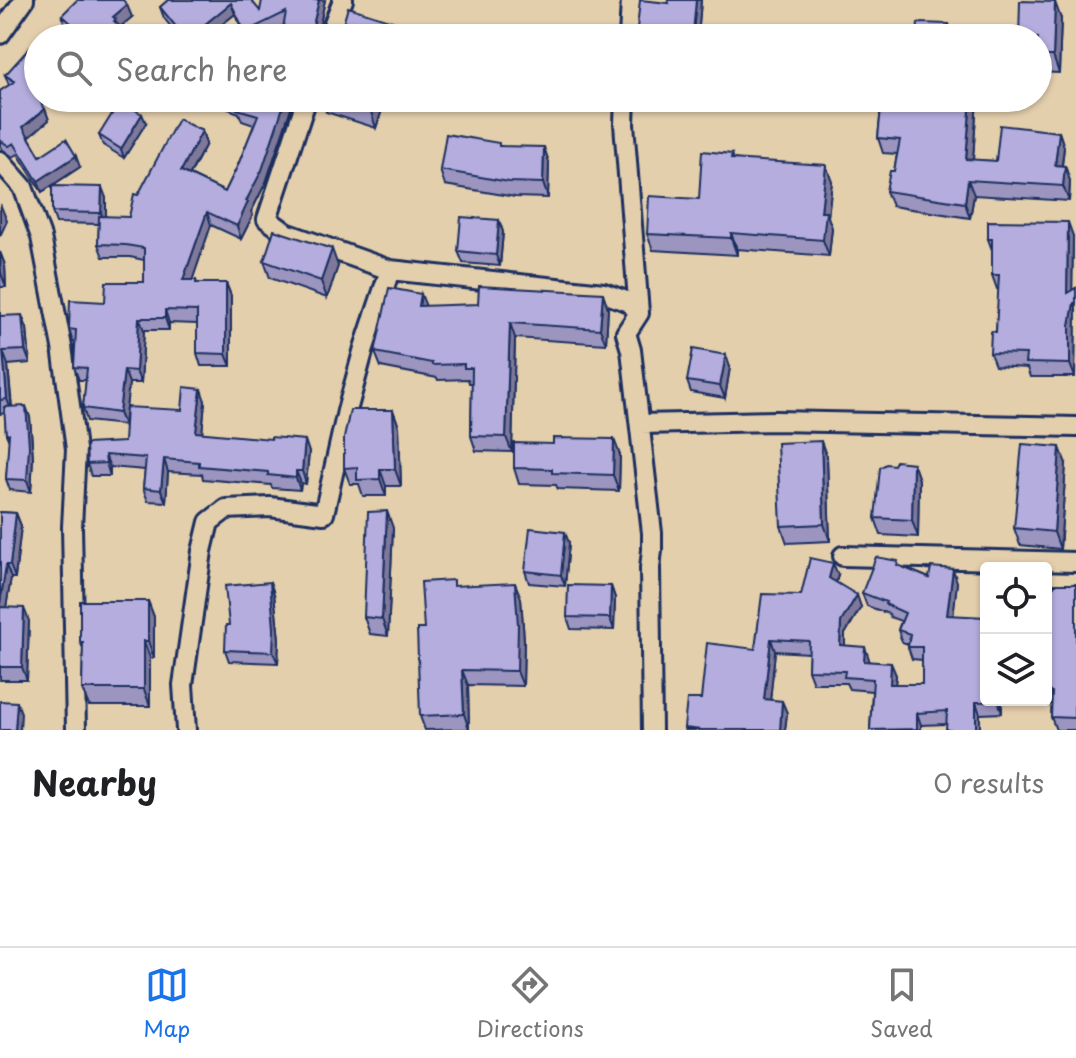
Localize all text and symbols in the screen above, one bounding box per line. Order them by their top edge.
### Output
search box [24,24,1052,112]
icon: search [52,46,96,90]
text: Search here [116,46,288,91]
map controls [980,562,1052,706]
button: locate [980,562,1052,634]
button: layers [980,634,1052,706]
text: Nearby [32,756,157,808]
text: 0 results [933,763,1044,802]
tab: Map [143,963,190,1044]
tab: Directions [477,963,584,1044]
tab: Saved [870,963,933,1044]

